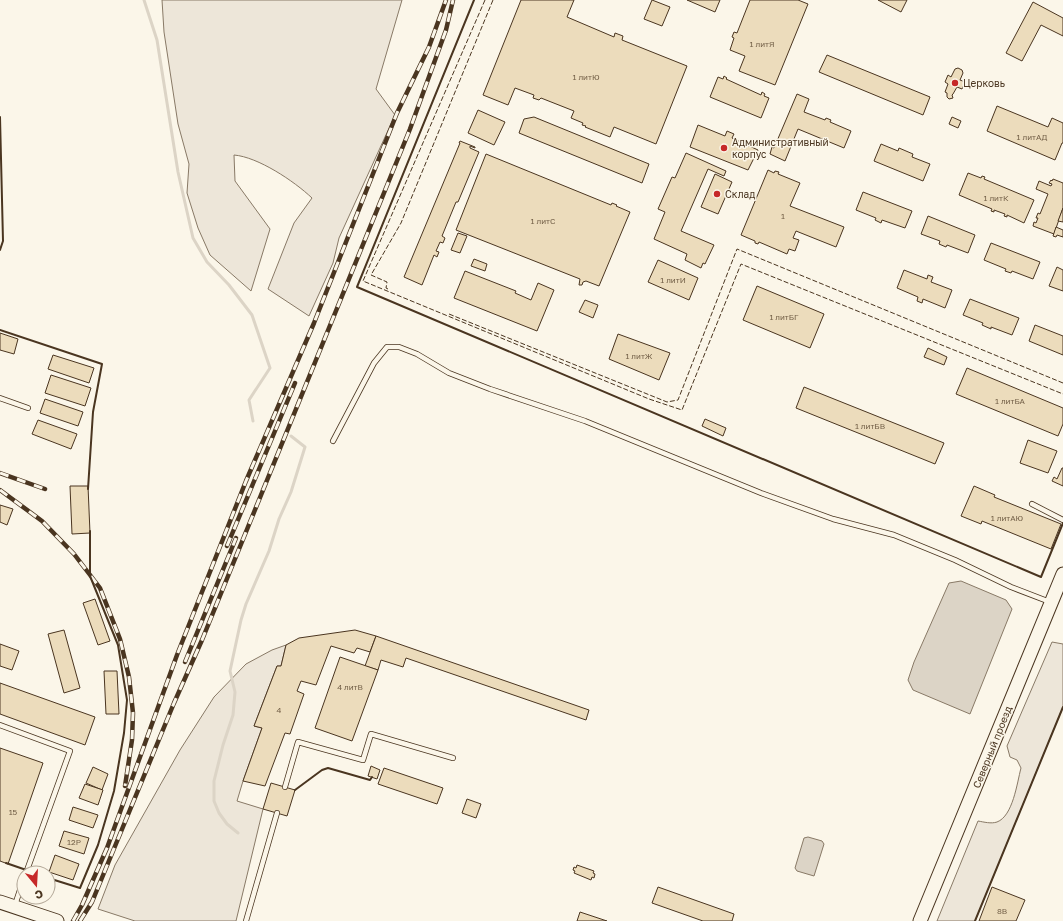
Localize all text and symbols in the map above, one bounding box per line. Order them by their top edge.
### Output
house number: 1 литЯ [750,39,774,49]
house number: 1 литЮ [573,72,600,82]
place label: Церковь [963,77,1005,89]
marker: Церковь [950,78,960,88]
house number: 1 литАД [1017,132,1048,142]
place label: Административный корпус [732,136,829,160]
marker: Административный корпус [719,143,729,153]
place label: Склад [725,188,755,200]
marker: Склад [712,189,722,199]
house number: 1 литК [984,193,1009,203]
house number: 1 [781,211,785,221]
house number: 1 литС [531,216,556,226]
house number: 1 литИ [660,275,686,285]
house number: 1 литБГ [769,312,799,322]
house number: 1 литЖ [625,351,653,361]
house number: 1 литБА [995,396,1026,406]
house number: 1 литБВ [855,421,885,431]
house number: 1 литАЮ [991,513,1024,523]
house number: 4 литВ [337,682,363,692]
street label: Северный проезд [970,704,1014,790]
house number: 4 [277,705,282,715]
house number: 15 [9,807,18,817]
house number: 12Р [67,837,81,847]
north arrow [16,865,56,905]
text: С [33,888,45,902]
house number: 8В [997,906,1007,916]

